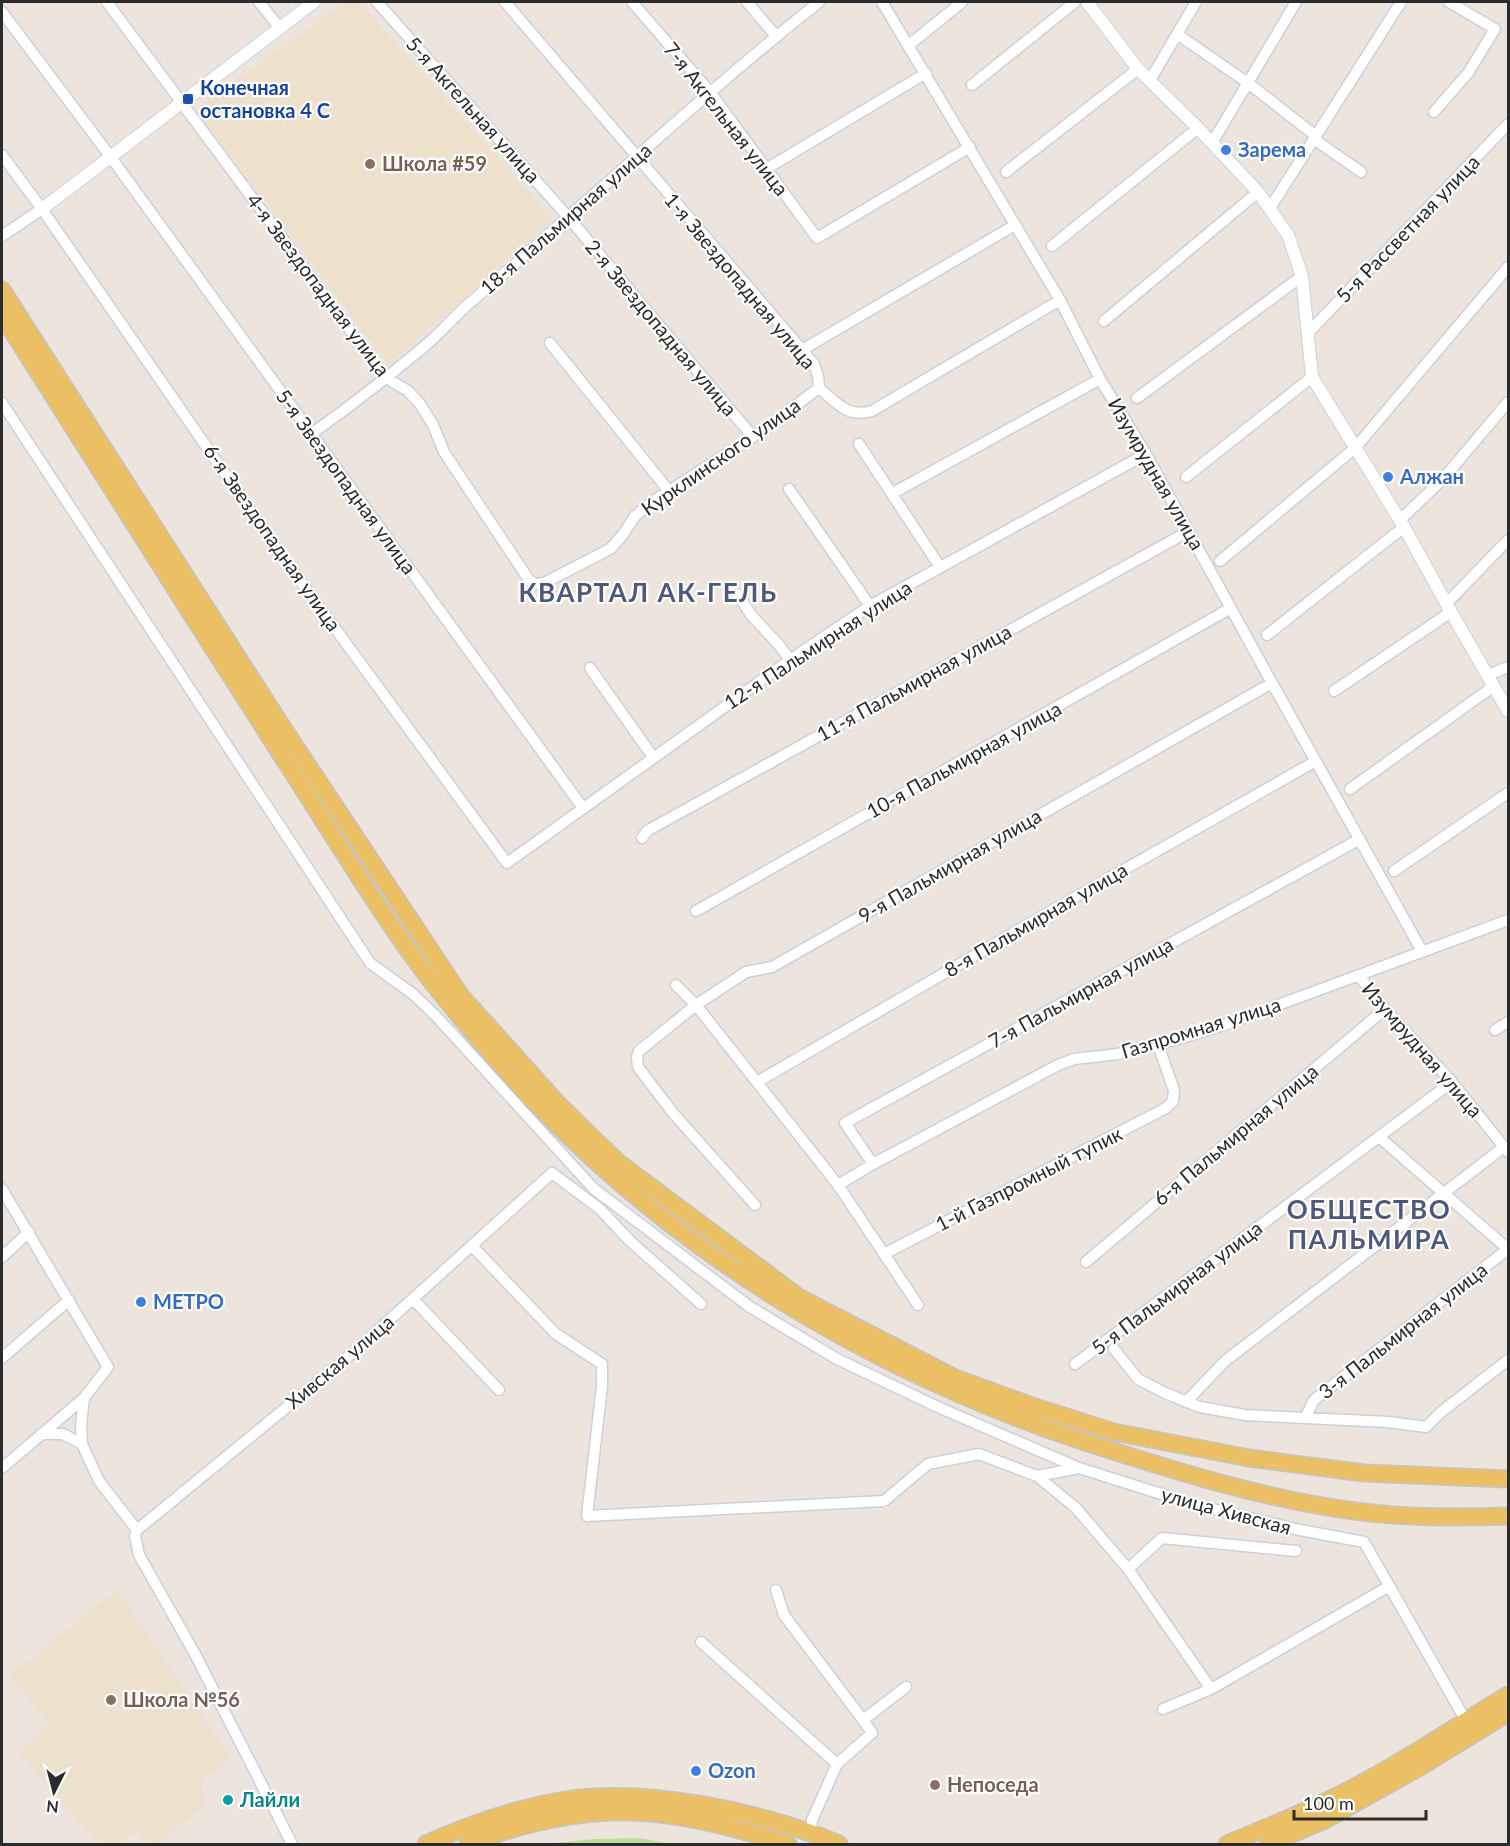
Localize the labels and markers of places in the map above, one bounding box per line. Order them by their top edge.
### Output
place label: Конечная остановка 4 С [200,75,330,122]
marker: Конечная остановка 4 С [181,92,195,106]
place label: Зарема [1238,137,1306,161]
marker: Зарема [1219,143,1233,157]
place label: Школа #59 [382,151,487,175]
marker: Школа #59 [363,157,377,171]
place label: Алжан [1399,464,1464,488]
marker: Алжан [1381,470,1395,484]
place label: МЕТРО [153,1289,224,1313]
marker: МЕТРО [134,1295,148,1309]
place label: Школа №56 [123,1687,240,1711]
marker: Школа №56 [104,1693,118,1707]
place label: Ozon [708,1758,756,1782]
marker: Ozon [689,1764,703,1778]
place label: Непоседа [947,1772,1039,1796]
marker: Непоседа [928,1778,942,1792]
place label: Лайли [239,1787,300,1811]
marker: Лайли [221,1793,235,1807]

